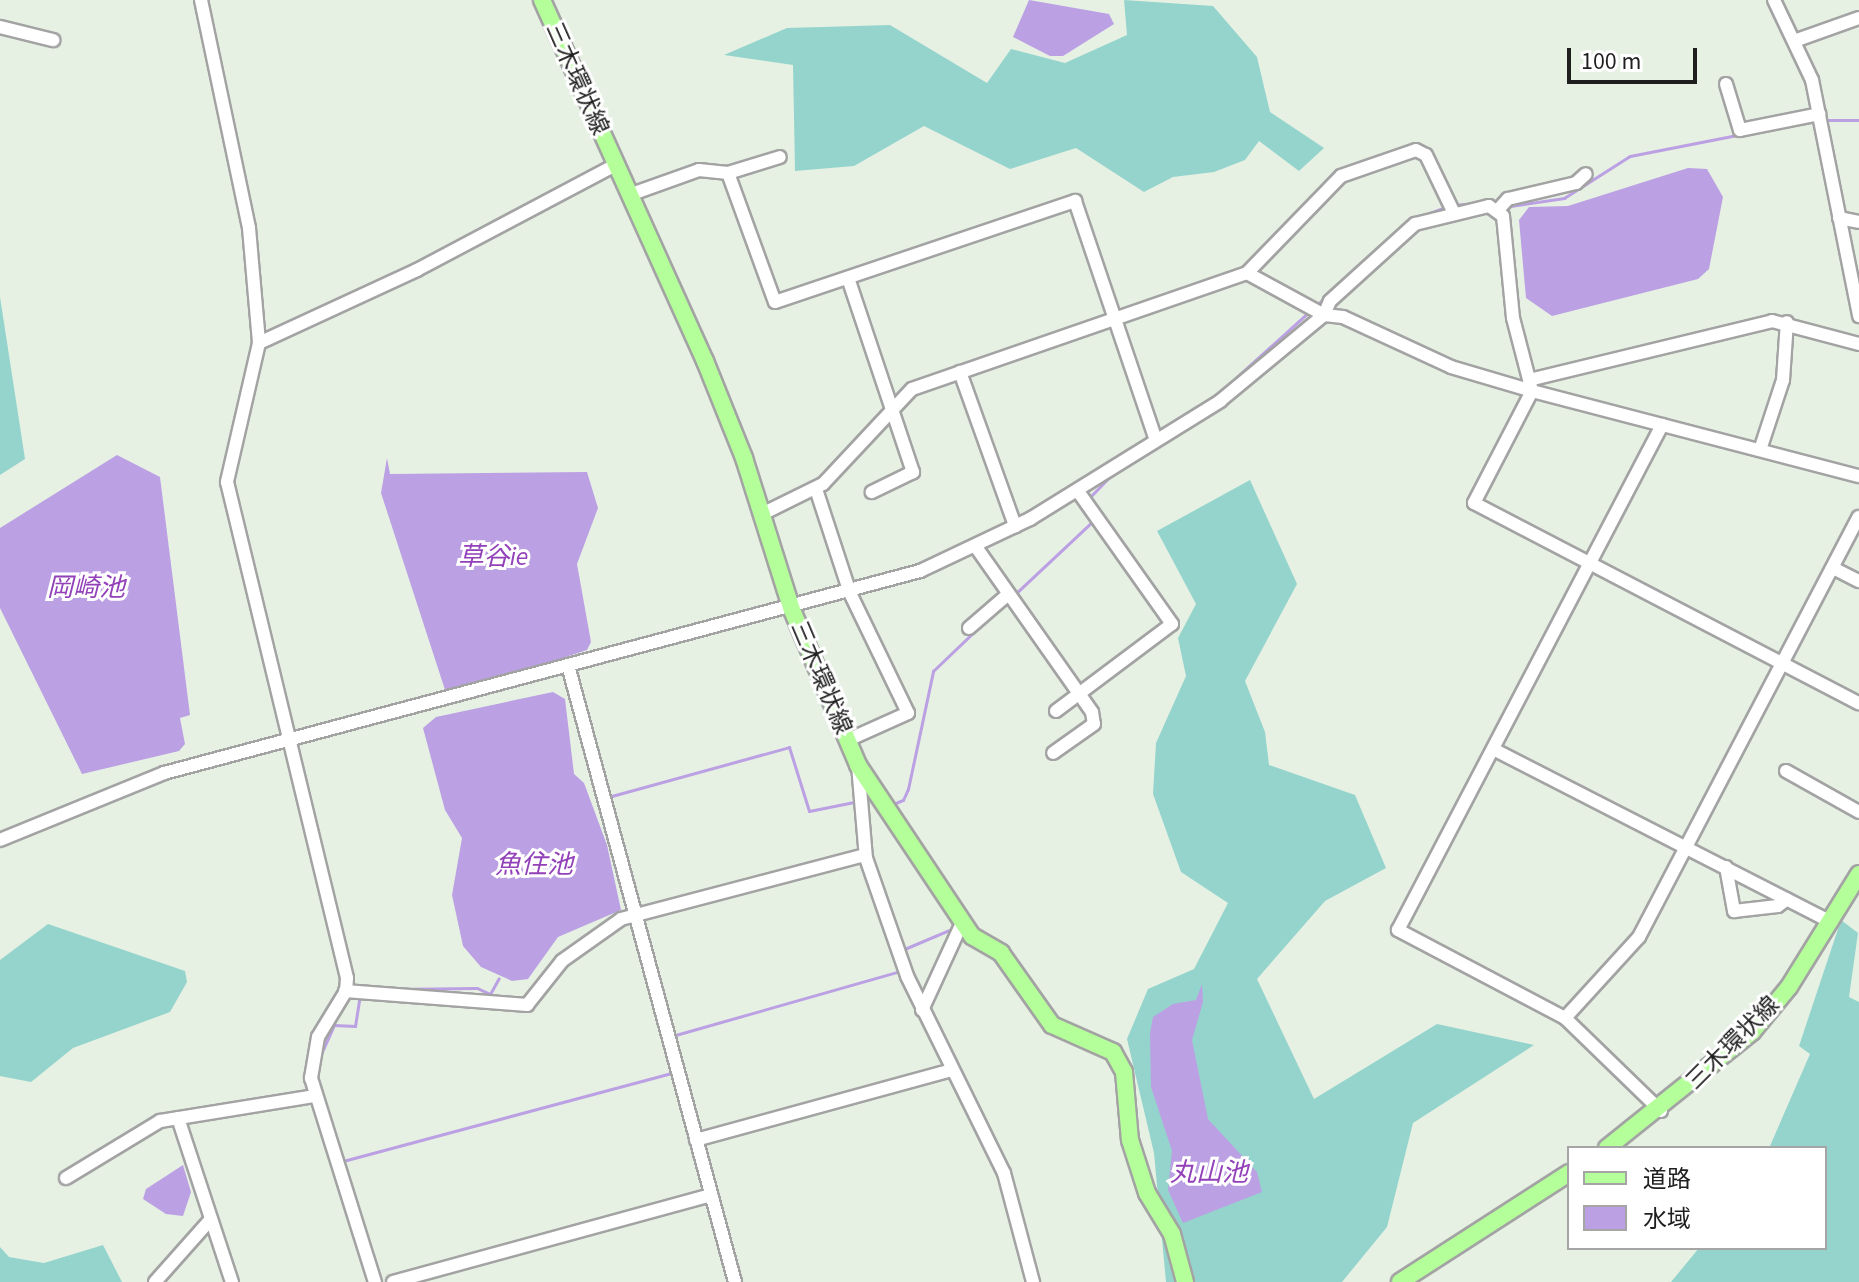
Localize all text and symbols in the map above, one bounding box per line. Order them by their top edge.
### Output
street label: 三木環状線 [539,18,615,140]
scale bar [1571,32,1701,82]
text: 100 m [1581,44,1641,79]
water label: 草谷ie [458,541,528,573]
water label: 岡崎池 [47,572,125,604]
street label: 三木環状線 [784,617,858,739]
water label: 魚住池 [495,849,573,881]
street label: 三木環状線 [1680,990,1786,1096]
legend [1567,1146,1827,1250]
water label: 丸山池 [1170,1157,1248,1189]
text: 道路 [1643,1162,1691,1197]
text: 水域 [1643,1202,1691,1237]

